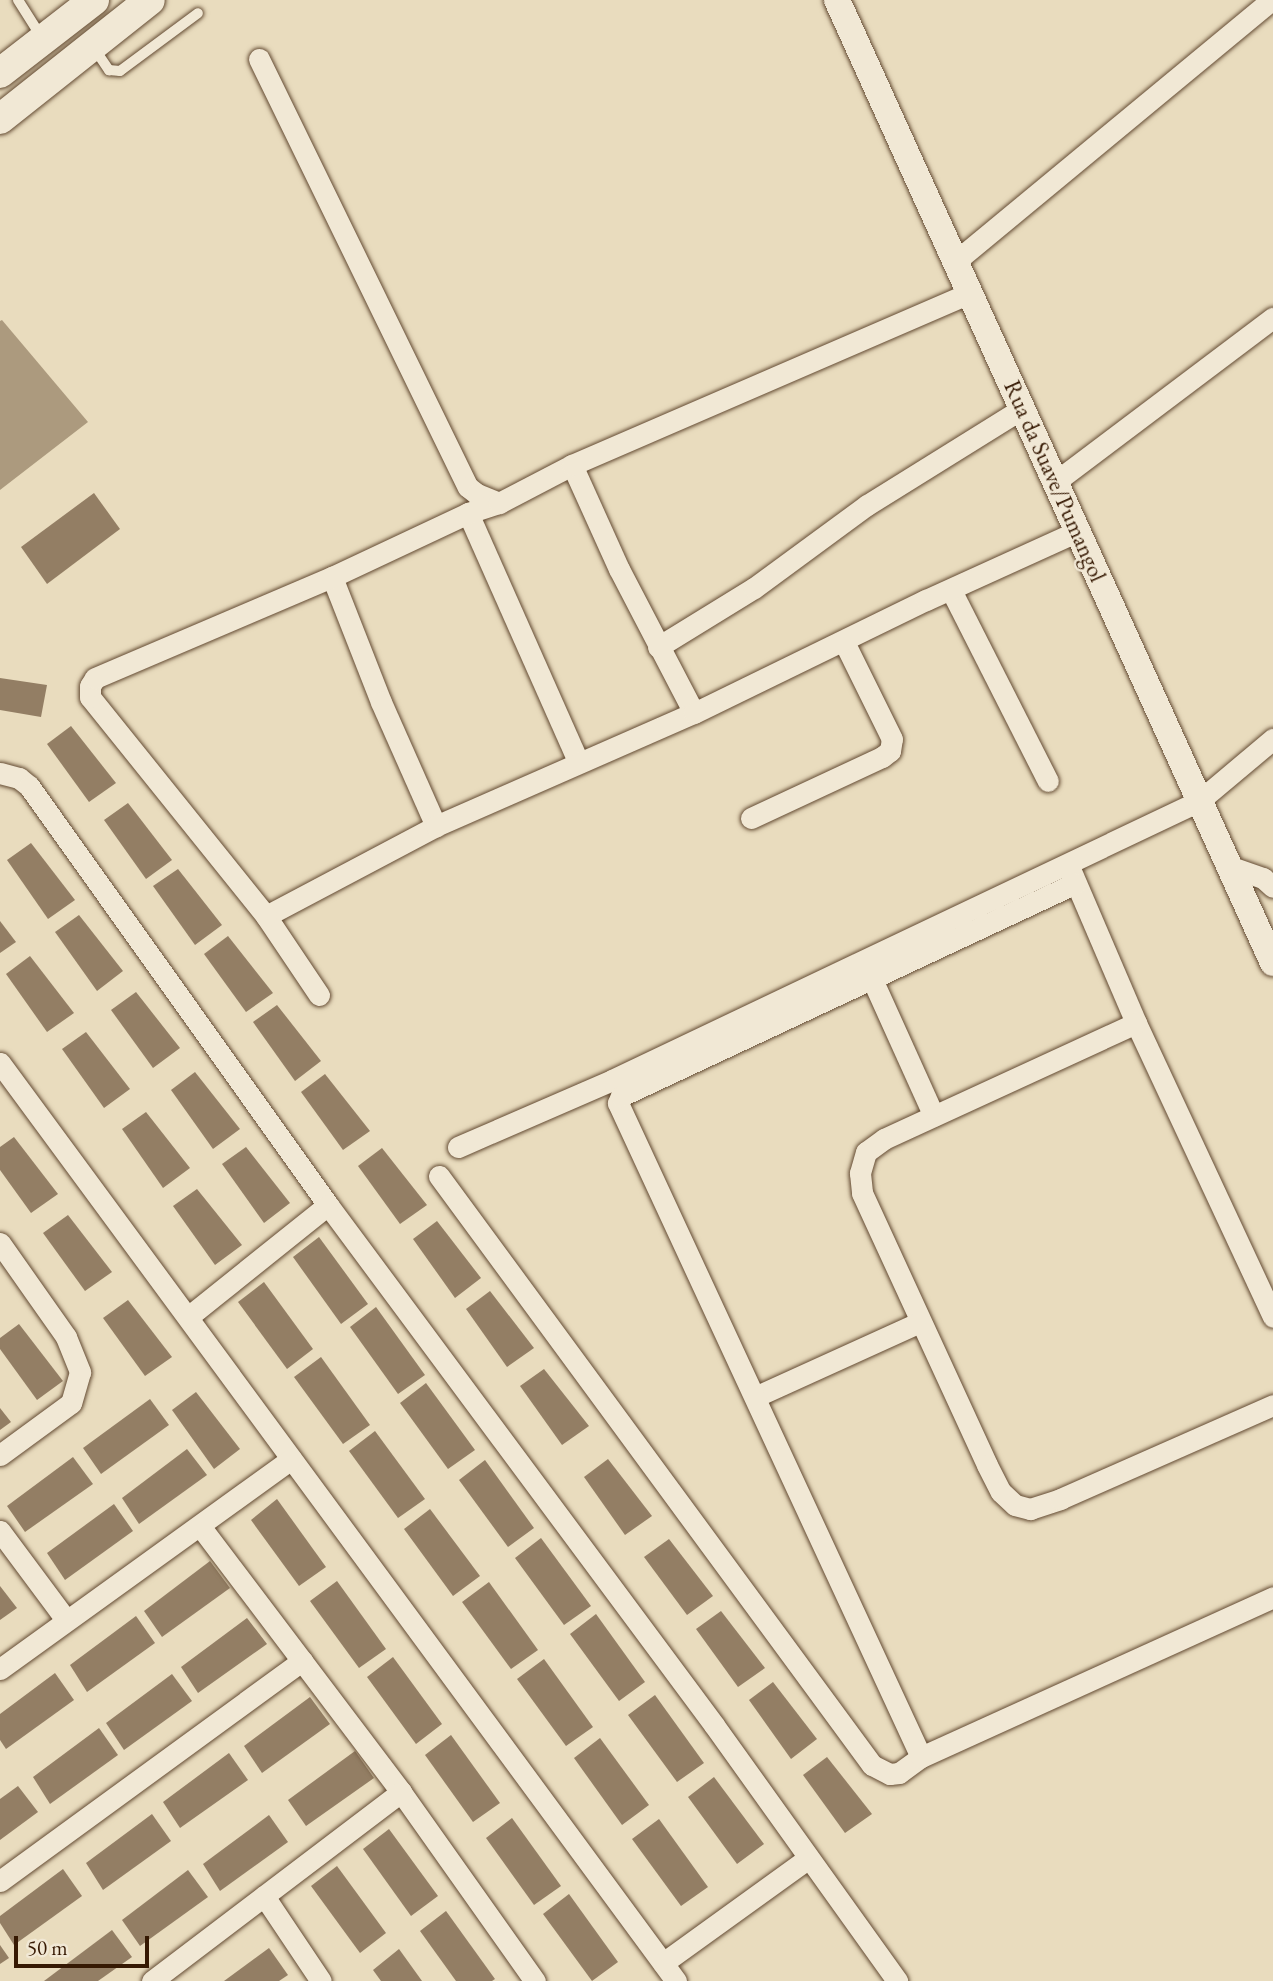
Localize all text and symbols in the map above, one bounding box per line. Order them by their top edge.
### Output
street label: Rua da Suave/Pumangol [998,376,1112,586]
scale bar [18,1922,152,1966]
text: 50 m [27,1934,68,1961]

